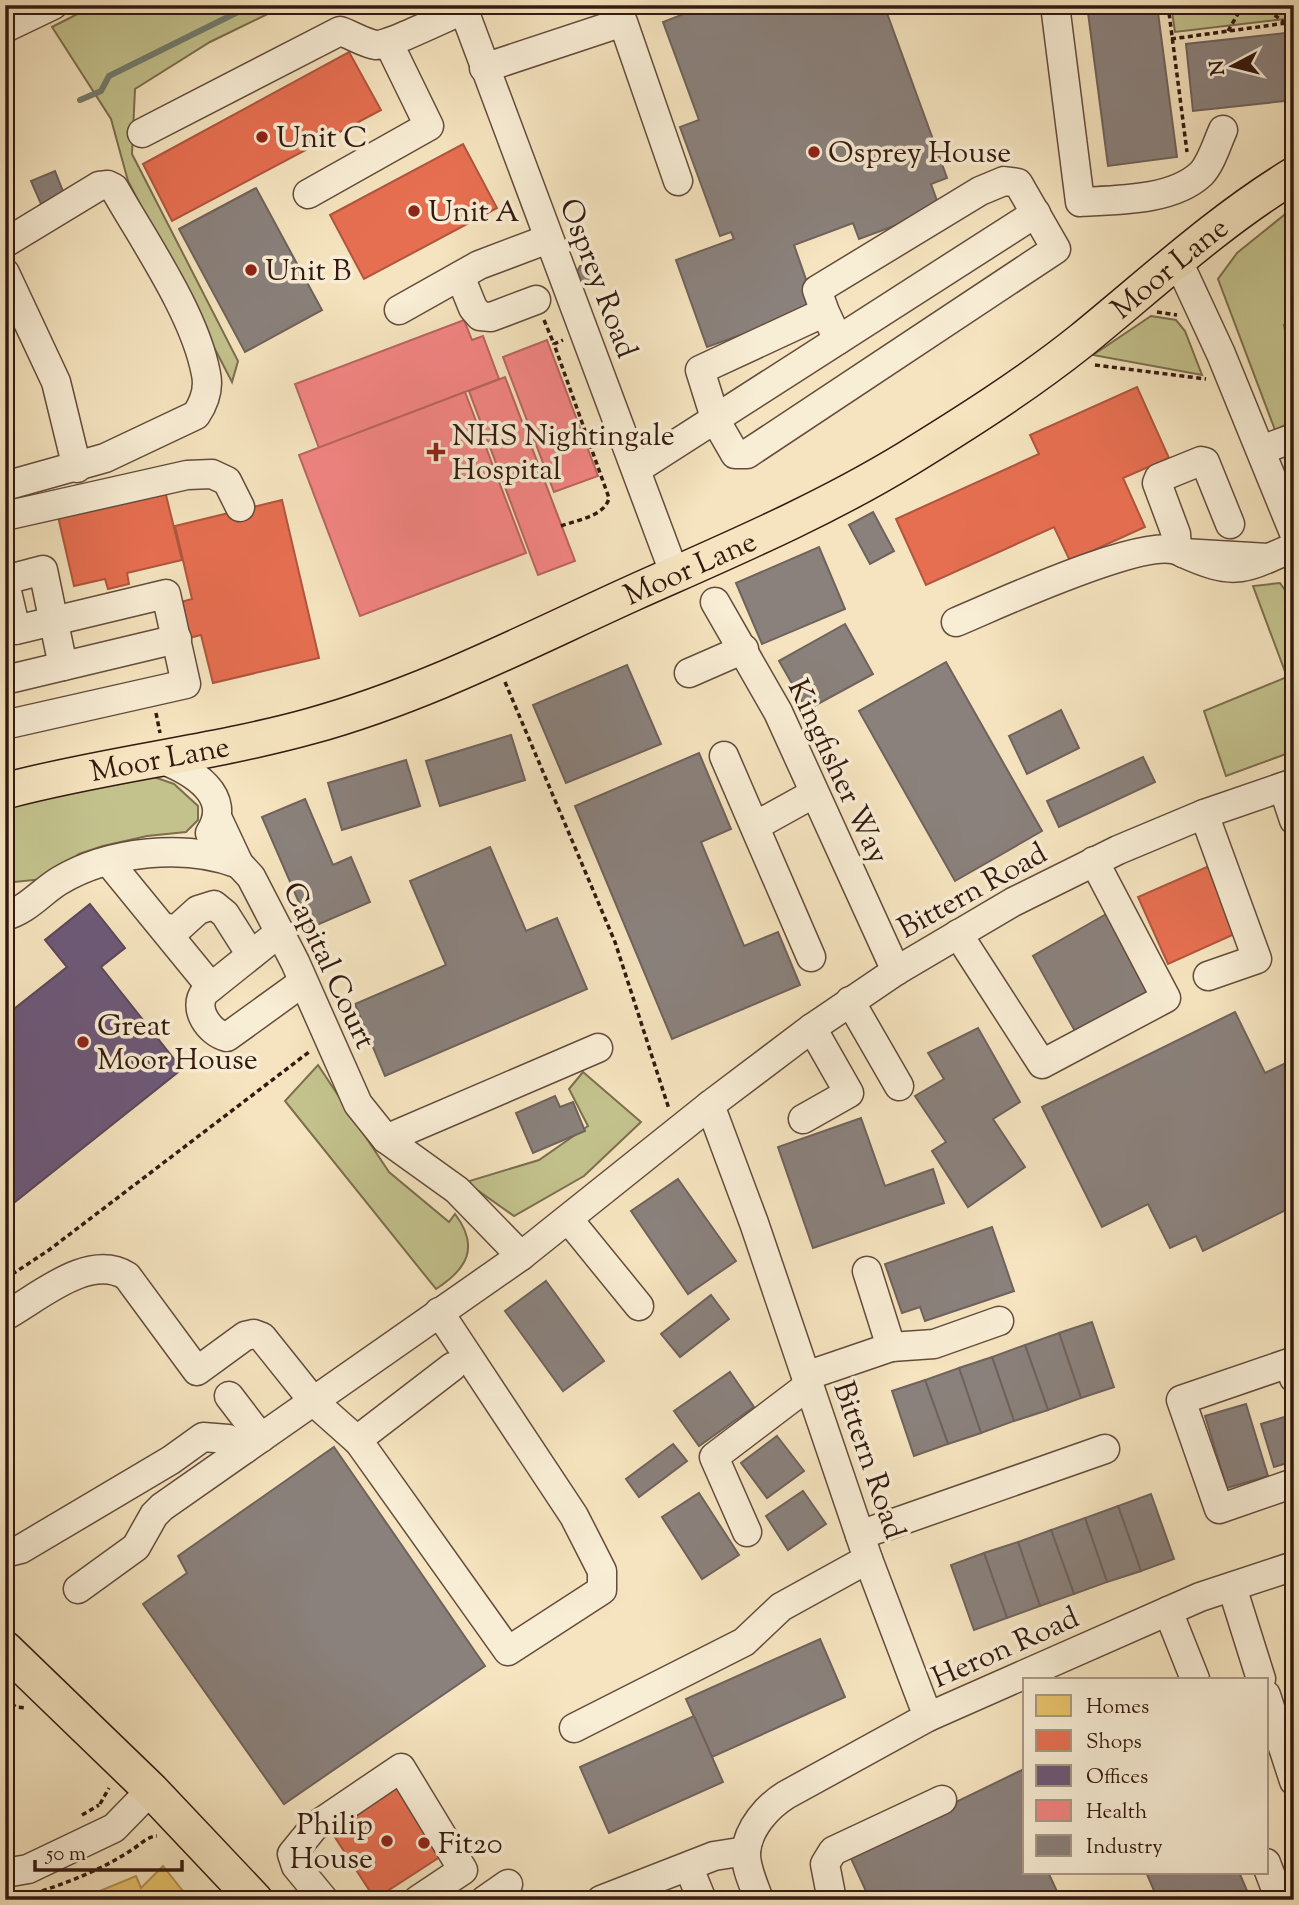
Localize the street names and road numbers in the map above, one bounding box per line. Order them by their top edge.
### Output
street label: Osprey Road [547,193,647,365]
street label: Moor Lane [1103,208,1239,331]
street label: Moor Lane [618,521,764,618]
street label: Kingfisher Way [775,673,898,871]
street label: Moor Lane [87,727,234,795]
street label: Bittern Road [891,833,1056,951]
street label: Capital Court [270,876,385,1057]
street label: Bittern Road [821,1376,915,1546]
street label: Heron Road [926,1598,1086,1701]

